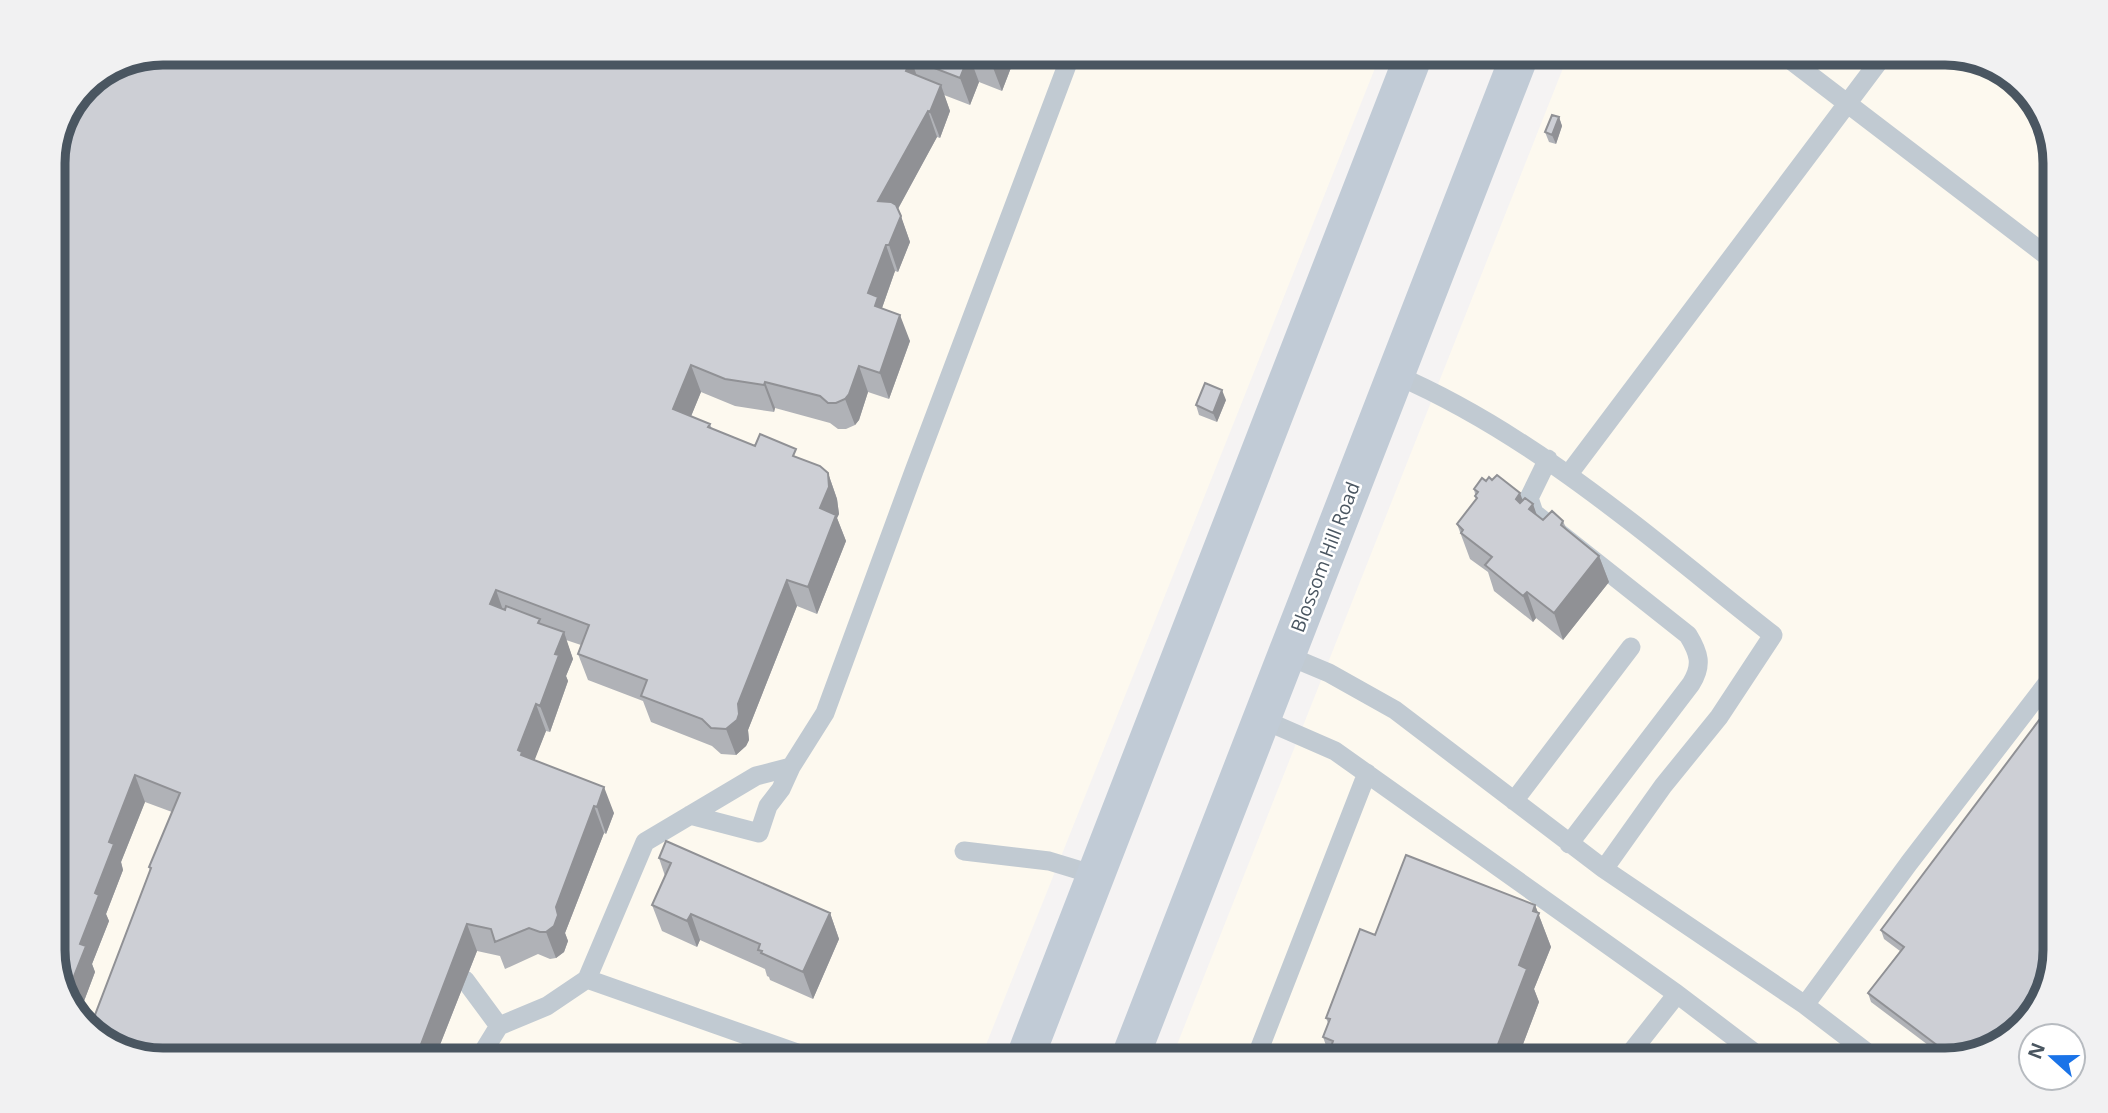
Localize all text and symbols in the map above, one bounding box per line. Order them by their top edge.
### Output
street label: Blossom Hill Road [1284,478,1366,636]
north arrow [2017,1022,2087,1092]
text: N [2021,1039,2051,1063]

